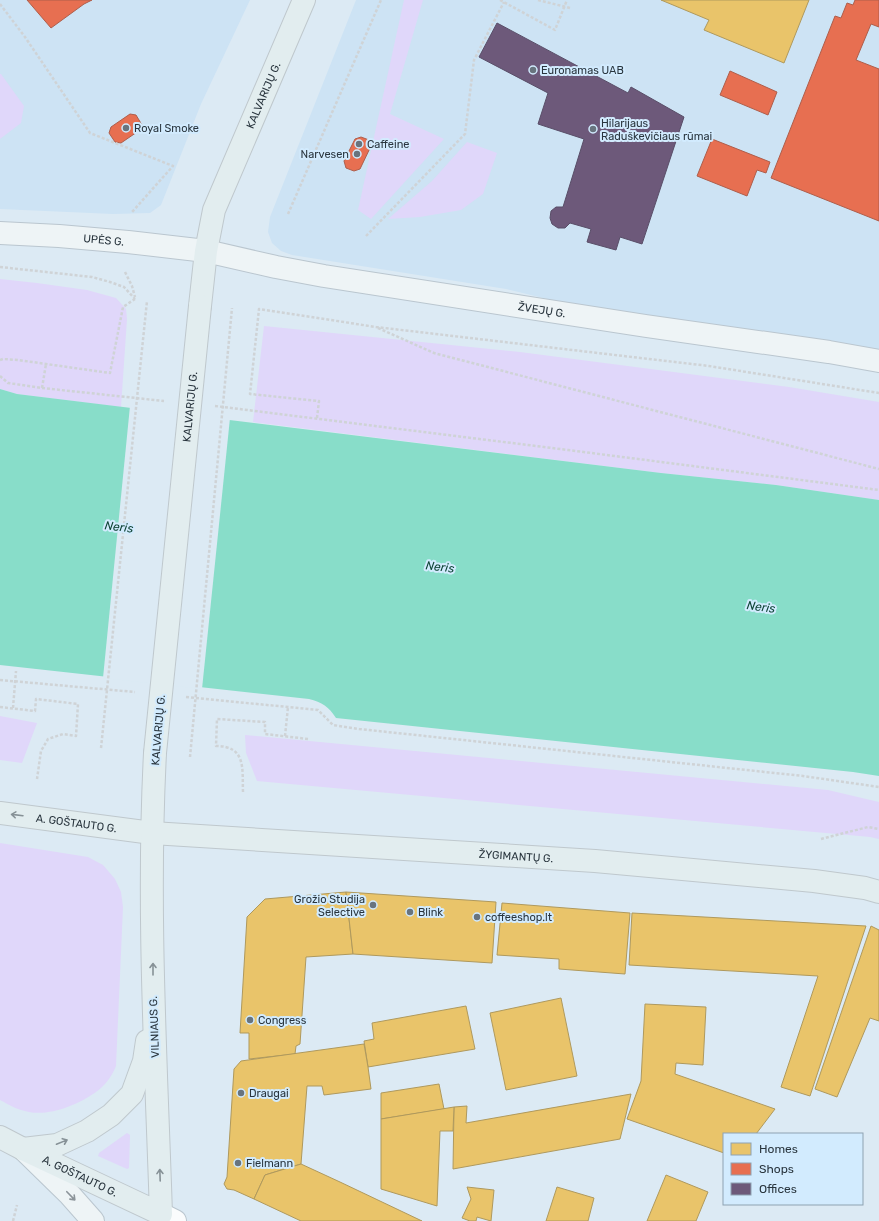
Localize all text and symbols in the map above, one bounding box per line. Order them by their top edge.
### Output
street label: KALVARIJŲ G. [244,60,284,131]
place label: Euronamas UAB [541,64,624,77]
marker: Euronamas UAB [528,65,538,75]
place label: Hilarijaus Raduškevičiaus rūmai [601,117,712,143]
place label: Royal Smoke [134,122,199,135]
marker: Royal Smoke [121,123,131,133]
marker: Hilarijaus Raduškevičiaus rūmai [588,124,598,134]
place label: Caffeine [367,138,410,151]
marker: Caffeine [354,139,364,149]
place label: Narvesen [301,148,349,161]
marker: Narvesen [352,149,362,159]
street label: UPĖS G. [83,232,125,249]
street label: ŽVEJŲ G. [517,300,567,320]
street label: KALVARIJŲ G. [180,371,200,443]
water label: Neris [104,518,134,536]
water label: Neris [425,558,455,576]
water label: Neris [746,598,776,616]
street label: KALVARIJŲ G. [149,694,168,766]
one-way arrow [10,811,23,819]
street label: A. GOŠTAUTO G. [35,812,118,835]
street label: ŽYGIMANTŲ G. [478,848,554,865]
place label: Grožio Studija Selective [294,893,365,919]
marker: Grožio Studija Selective [368,900,378,910]
place label: Blink [418,906,443,919]
marker: Blink [405,907,415,917]
place label: coffeeshop.lt [485,911,553,924]
marker: coffeeshop.lt [472,912,482,922]
one-way arrow [149,963,157,976]
street label: VILNIAUS G. [147,996,162,1058]
place label: Congress [258,1014,307,1027]
marker: Congress [245,1015,255,1025]
place label: Draugai [249,1087,289,1100]
marker: Draugai [236,1088,246,1098]
legend [723,1133,863,1205]
one-way arrow [55,1138,67,1146]
text: Homes [759,1142,798,1156]
street label: A. GOŠTAUTO G. [40,1153,120,1200]
place label: Fielmann [246,1157,293,1170]
marker: Fielmann [233,1158,243,1168]
text: Shops [759,1162,794,1176]
one-way arrow [156,1169,164,1182]
text: Offices [759,1182,797,1196]
one-way arrow [67,1191,76,1201]

